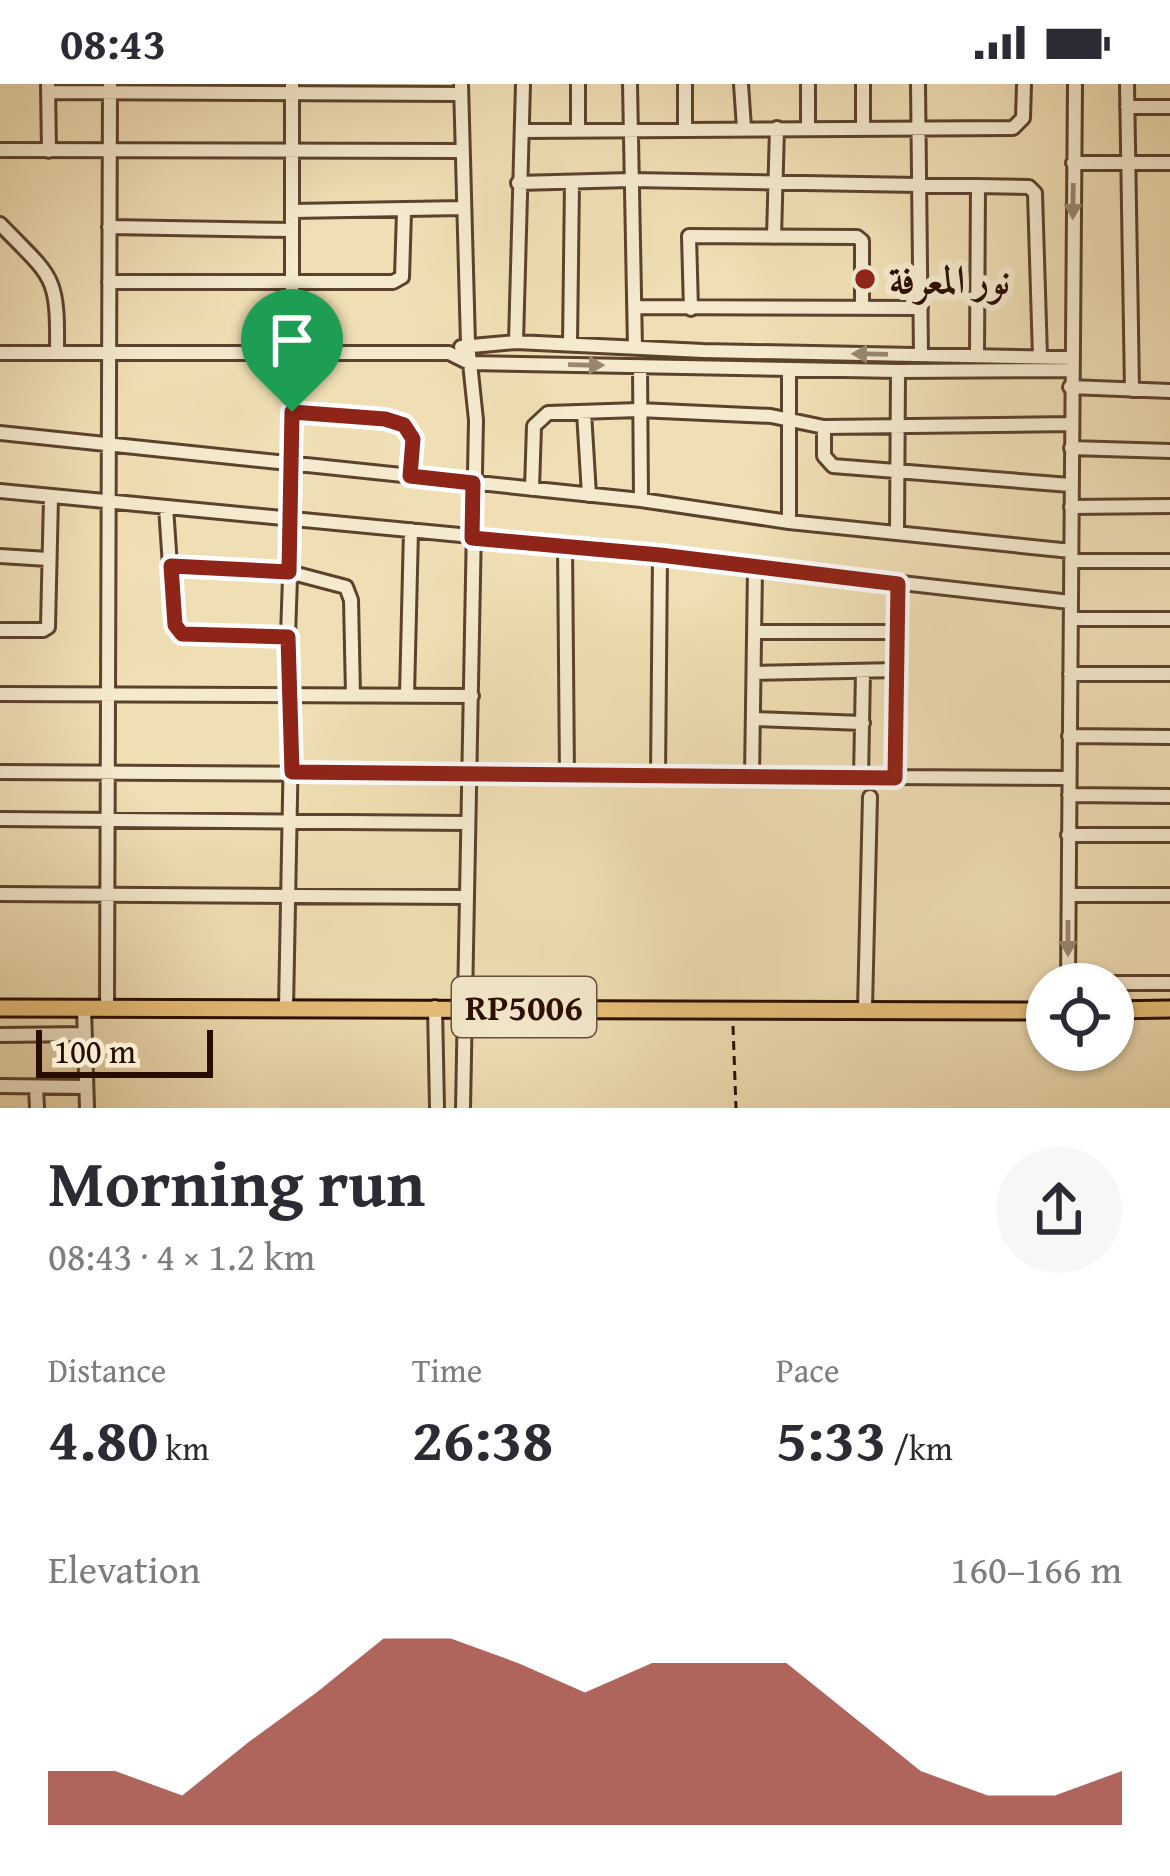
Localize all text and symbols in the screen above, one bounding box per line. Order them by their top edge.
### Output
text: 08:43 [60,10,166,75]
one-way arrow [1063,183,1082,221]
place label: نور المعرفة [889,250,1010,307]
marker: نور المعرفة [852,266,878,292]
pin [241,289,343,412]
icon: arrive [259,307,325,373]
one-way arrow [850,344,888,364]
one-way arrow [568,356,606,375]
one-way arrow [1059,920,1078,958]
map controls [1026,963,1134,1071]
button: locate [1026,963,1134,1071]
road number: RP5006 [452,977,596,1037]
scale bar [36,1024,213,1077]
text: 100 m [54,1027,136,1075]
text: Morning run [48,1133,425,1230]
button: share [996,1147,1122,1273]
text: 08:43 · 4 × 1.2 km [48,1227,315,1284]
text: Distance [48,1346,166,1394]
text: Time [412,1346,482,1394]
text: Pace [776,1346,839,1394]
text: 4.80 [48,1394,158,1482]
text: 26:38 [412,1394,553,1482]
text: 5:33 [776,1394,886,1482]
text: km [158,1424,209,1472]
text: /km [886,1424,953,1472]
text: Elevation [48,1540,201,1597]
text: 160–166 m [950,1540,1122,1597]

